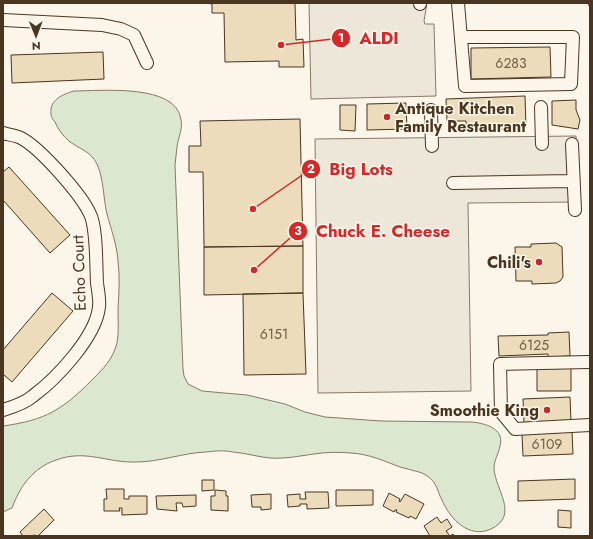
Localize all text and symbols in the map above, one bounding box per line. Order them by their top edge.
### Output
north arrow [16,16,56,56]
callout: ALDI [331,23,407,52]
text: ALDI [358,26,399,50]
text: 1 [338,29,344,47]
text: N [32,38,41,54]
house number: 6283 [495,53,527,73]
place label: Antique Kitchen Family Restaurant [394,97,527,138]
marker: Antique Kitchen Family Restaurant [382,112,392,122]
callout: Big Lots [301,155,400,184]
text: Big Lots [329,157,393,181]
text: 2 [307,160,315,178]
callout: Chuck E. Cheese [288,216,458,245]
text: Chuck E. Cheese [316,219,450,243]
text: 3 [294,222,302,240]
street label: Echo Court [66,235,92,311]
place label: Chili's [487,251,531,274]
marker: Chili's [534,257,544,267]
house number: 6151 [260,324,288,344]
house number: 6125 [519,335,549,355]
place label: Smoothie King [430,399,539,422]
marker: Smoothie King [542,405,552,415]
house number: 6109 [532,434,562,454]

